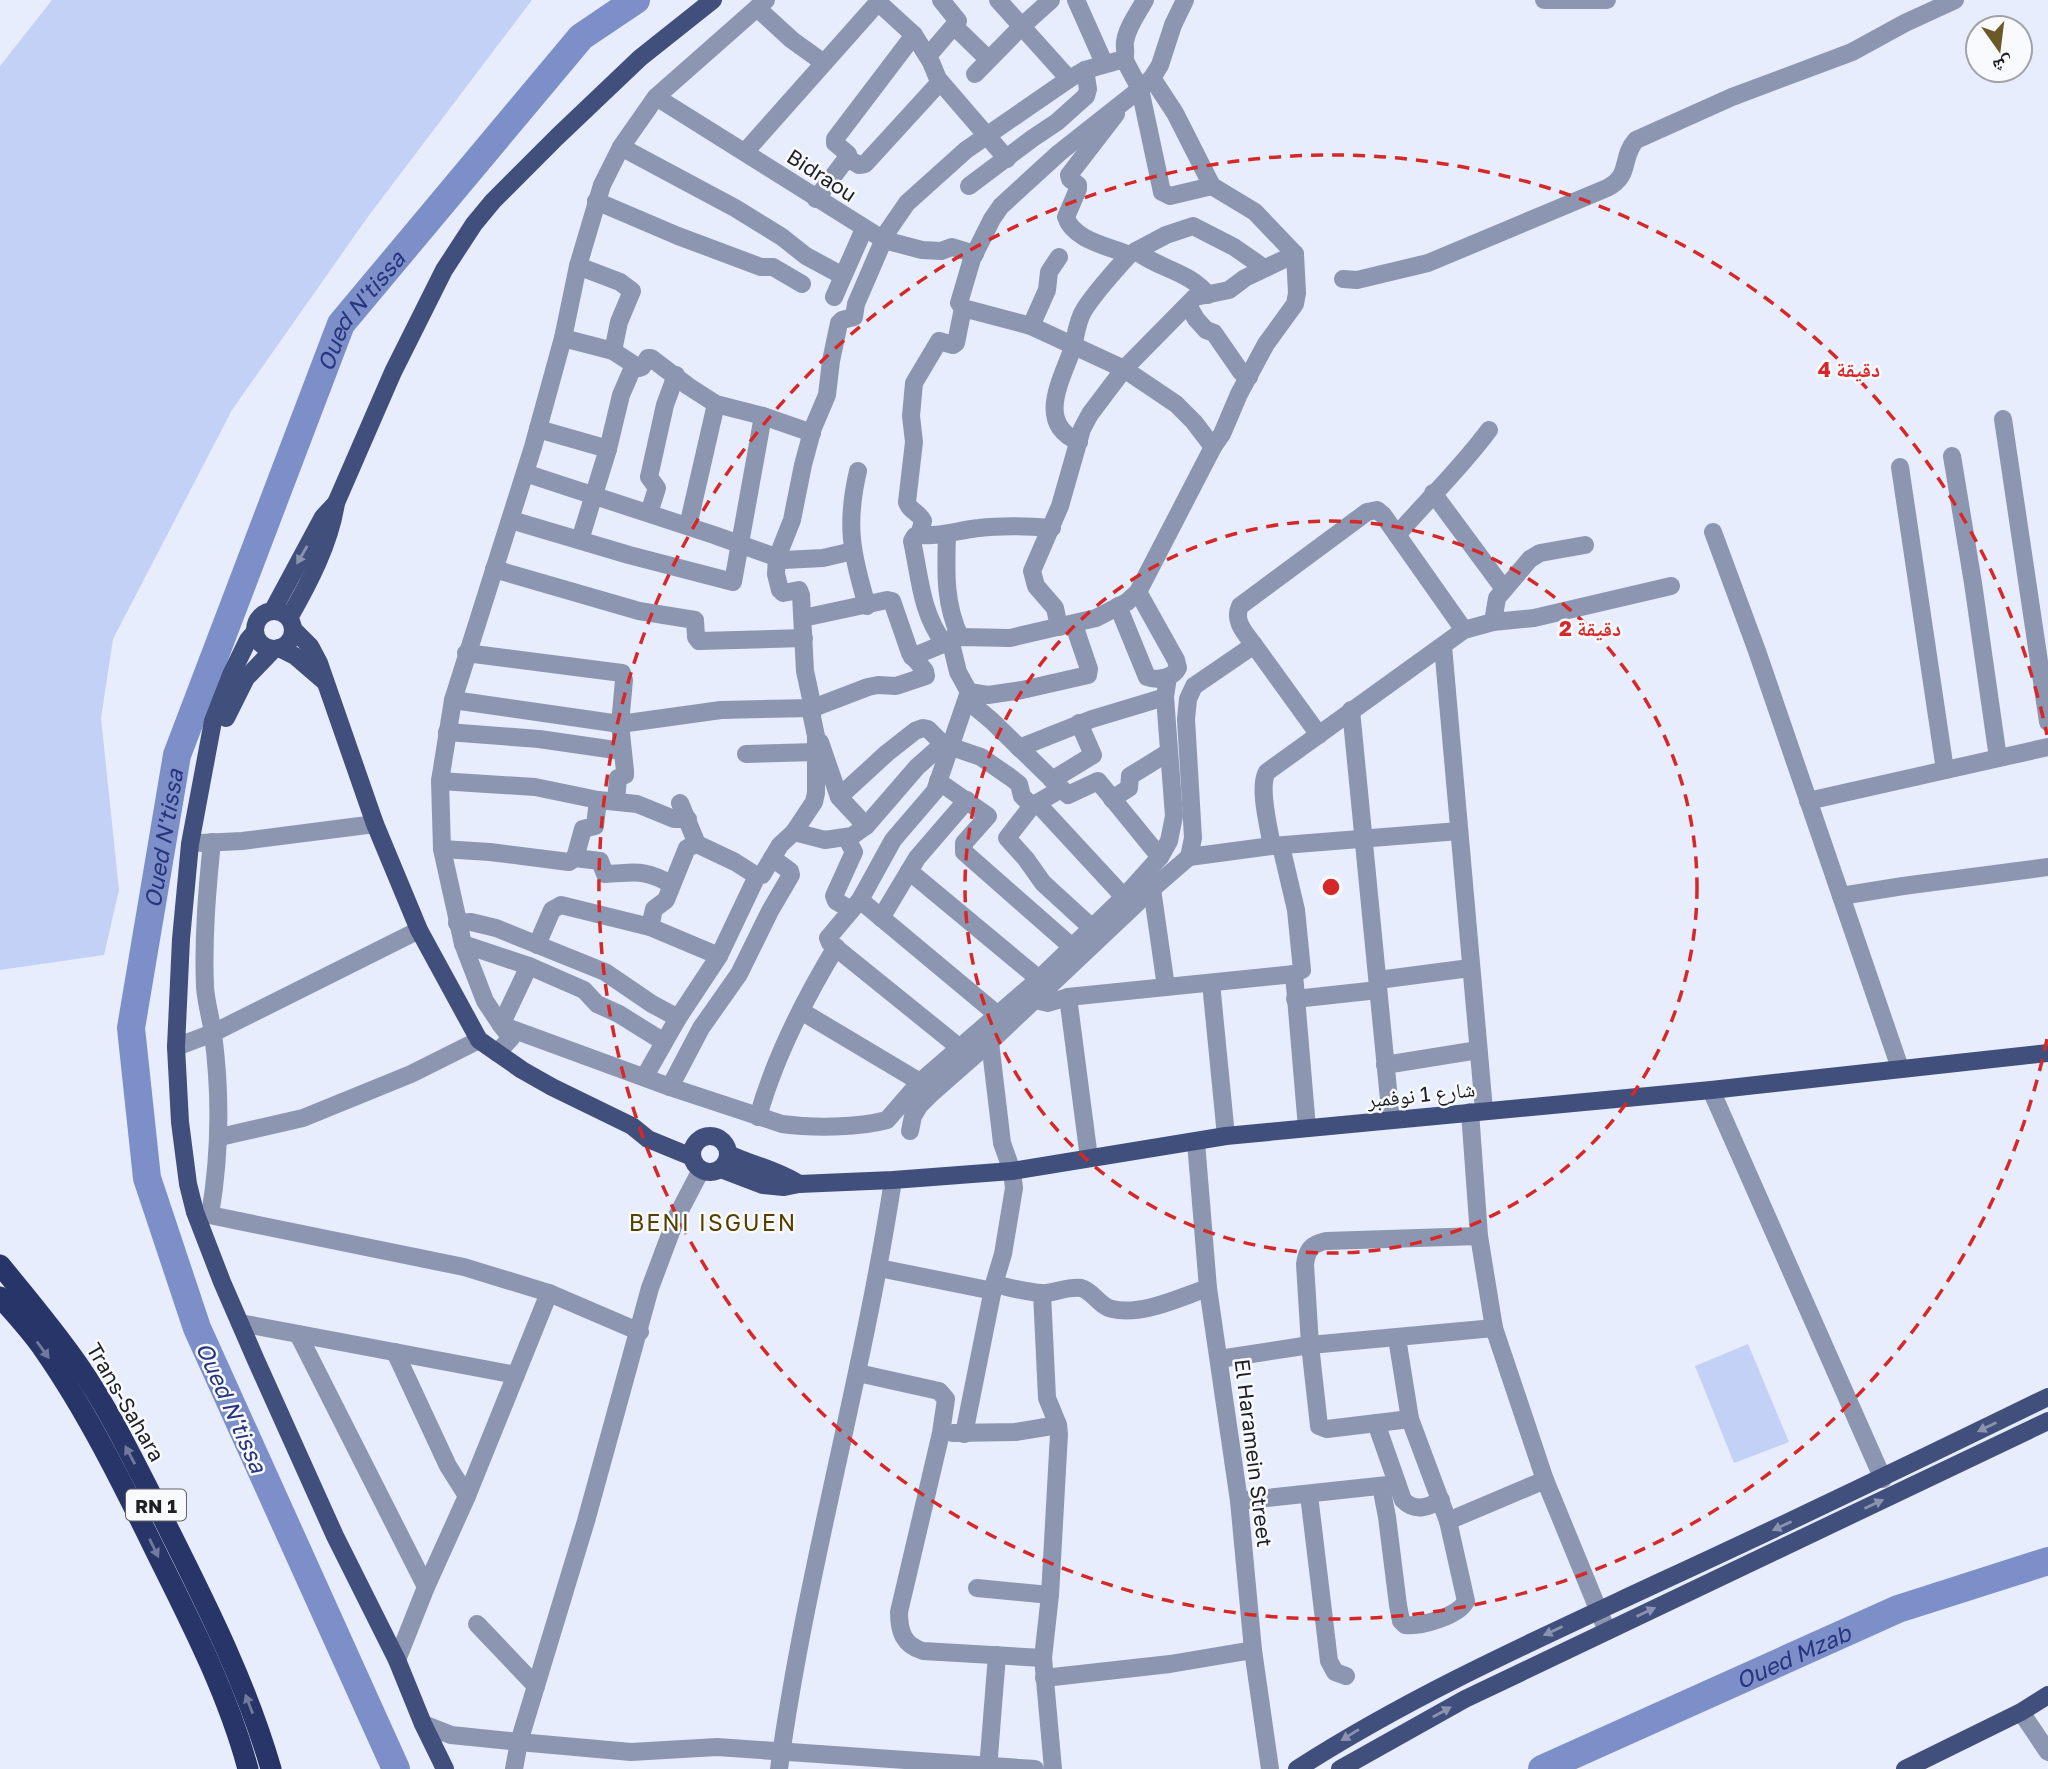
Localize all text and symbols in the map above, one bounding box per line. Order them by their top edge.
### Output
north arrow [1964,14,2034,84]
text: ش [1990,51,2016,80]
street label: Bidraou [782,143,862,207]
water label: Oued N'tissa [311,244,411,375]
text: 4 دقيقة [1818,356,1880,382]
one-way arrow [296,545,308,564]
text: 2 دقيقة [1559,615,1621,641]
water label: Oued N'tissa [137,766,189,910]
centre of rings [1319,875,1343,899]
street label: شارع 1 نوفمبر [1365,1075,1476,1114]
district label: BENI ISGUEN [629,1208,797,1236]
water label: Oued N'tissa [191,1337,274,1478]
street label: Trans-Sahara [82,1338,170,1466]
one-way arrow [36,1340,50,1359]
street label: El Haramein Street [1230,1358,1278,1548]
one-way arrow [1977,1422,1997,1433]
one-way arrow [125,1445,136,1465]
road number: RN 1 [126,1490,186,1520]
one-way arrow [1864,1498,1884,1510]
one-way arrow [1771,1520,1792,1531]
one-way arrow [148,1538,159,1558]
one-way arrow [1636,1607,1656,1618]
water label: Oued Mzab [1731,1618,1856,1694]
one-way arrow [1543,1626,1563,1637]
one-way arrow [243,1694,254,1715]
one-way arrow [1432,1706,1451,1718]
one-way arrow [1341,1728,1360,1741]

